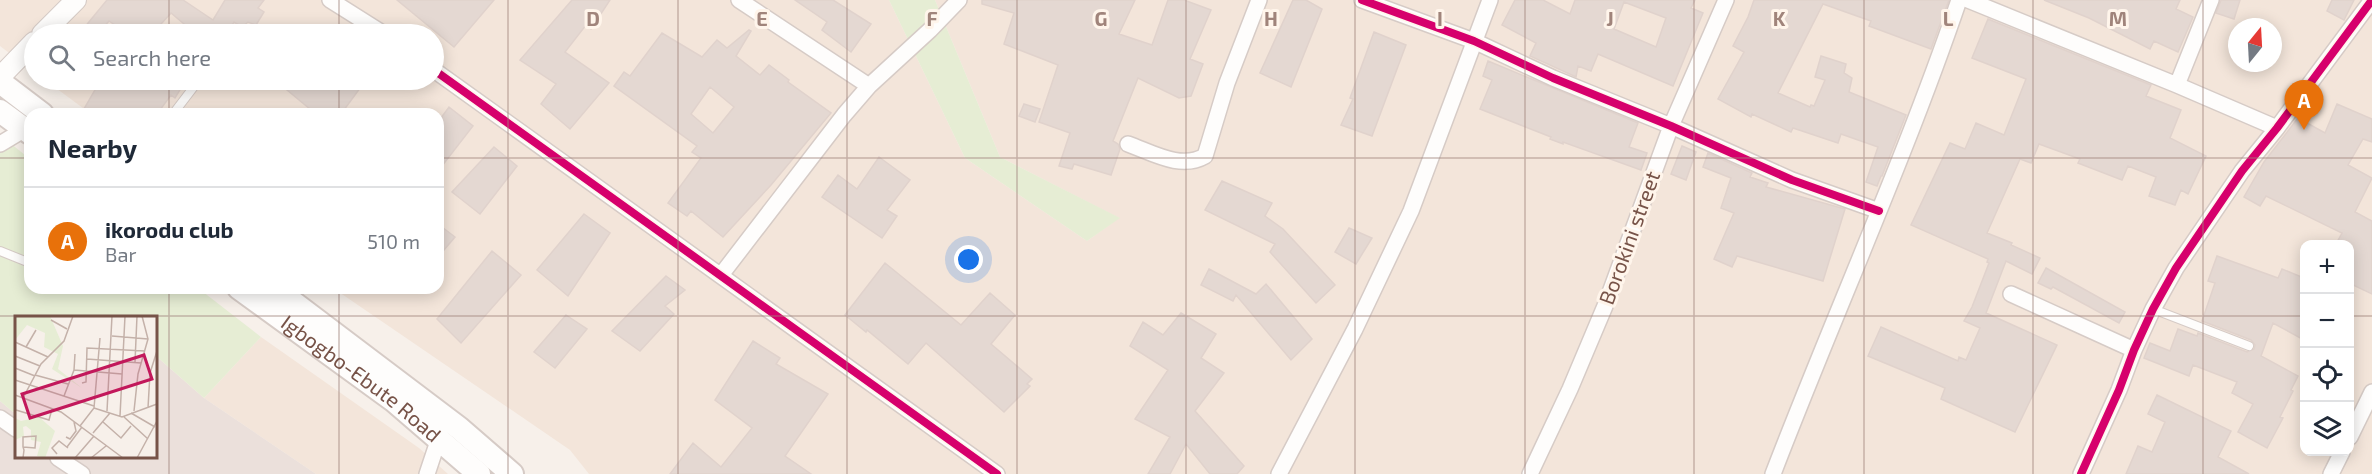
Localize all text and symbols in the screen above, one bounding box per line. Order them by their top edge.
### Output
text: D [586,6,600,30]
text: E [756,6,768,30]
text: F [926,6,938,30]
text: G [1095,6,1107,30]
text: H [1264,6,1278,30]
text: I [1437,6,1443,30]
text: J [1606,6,1614,30]
text: K [1773,6,1786,30]
text: L [1943,6,1954,30]
text: M [2109,6,2127,30]
north arrow [2228,18,2282,72]
search box [24,24,444,90]
icon: search [45,41,78,74]
text: Search here [93,44,211,70]
pin: A [2284,80,2324,130]
text: Nearby [48,132,137,163]
street label: Borokini street [1593,167,1664,308]
text: ikorodu club [105,216,234,242]
text: A [61,229,74,253]
text: 510 m [367,229,420,253]
map controls [2300,240,2354,456]
button: + [2300,240,2354,294]
text: Bar [105,242,136,266]
your location [954,245,983,274]
button: − [2300,294,2354,348]
street label: Igbogbo-Ebute Road [277,309,447,447]
inset map [15,316,158,459]
button: locate [2300,348,2354,402]
button: layers [2300,402,2354,456]

